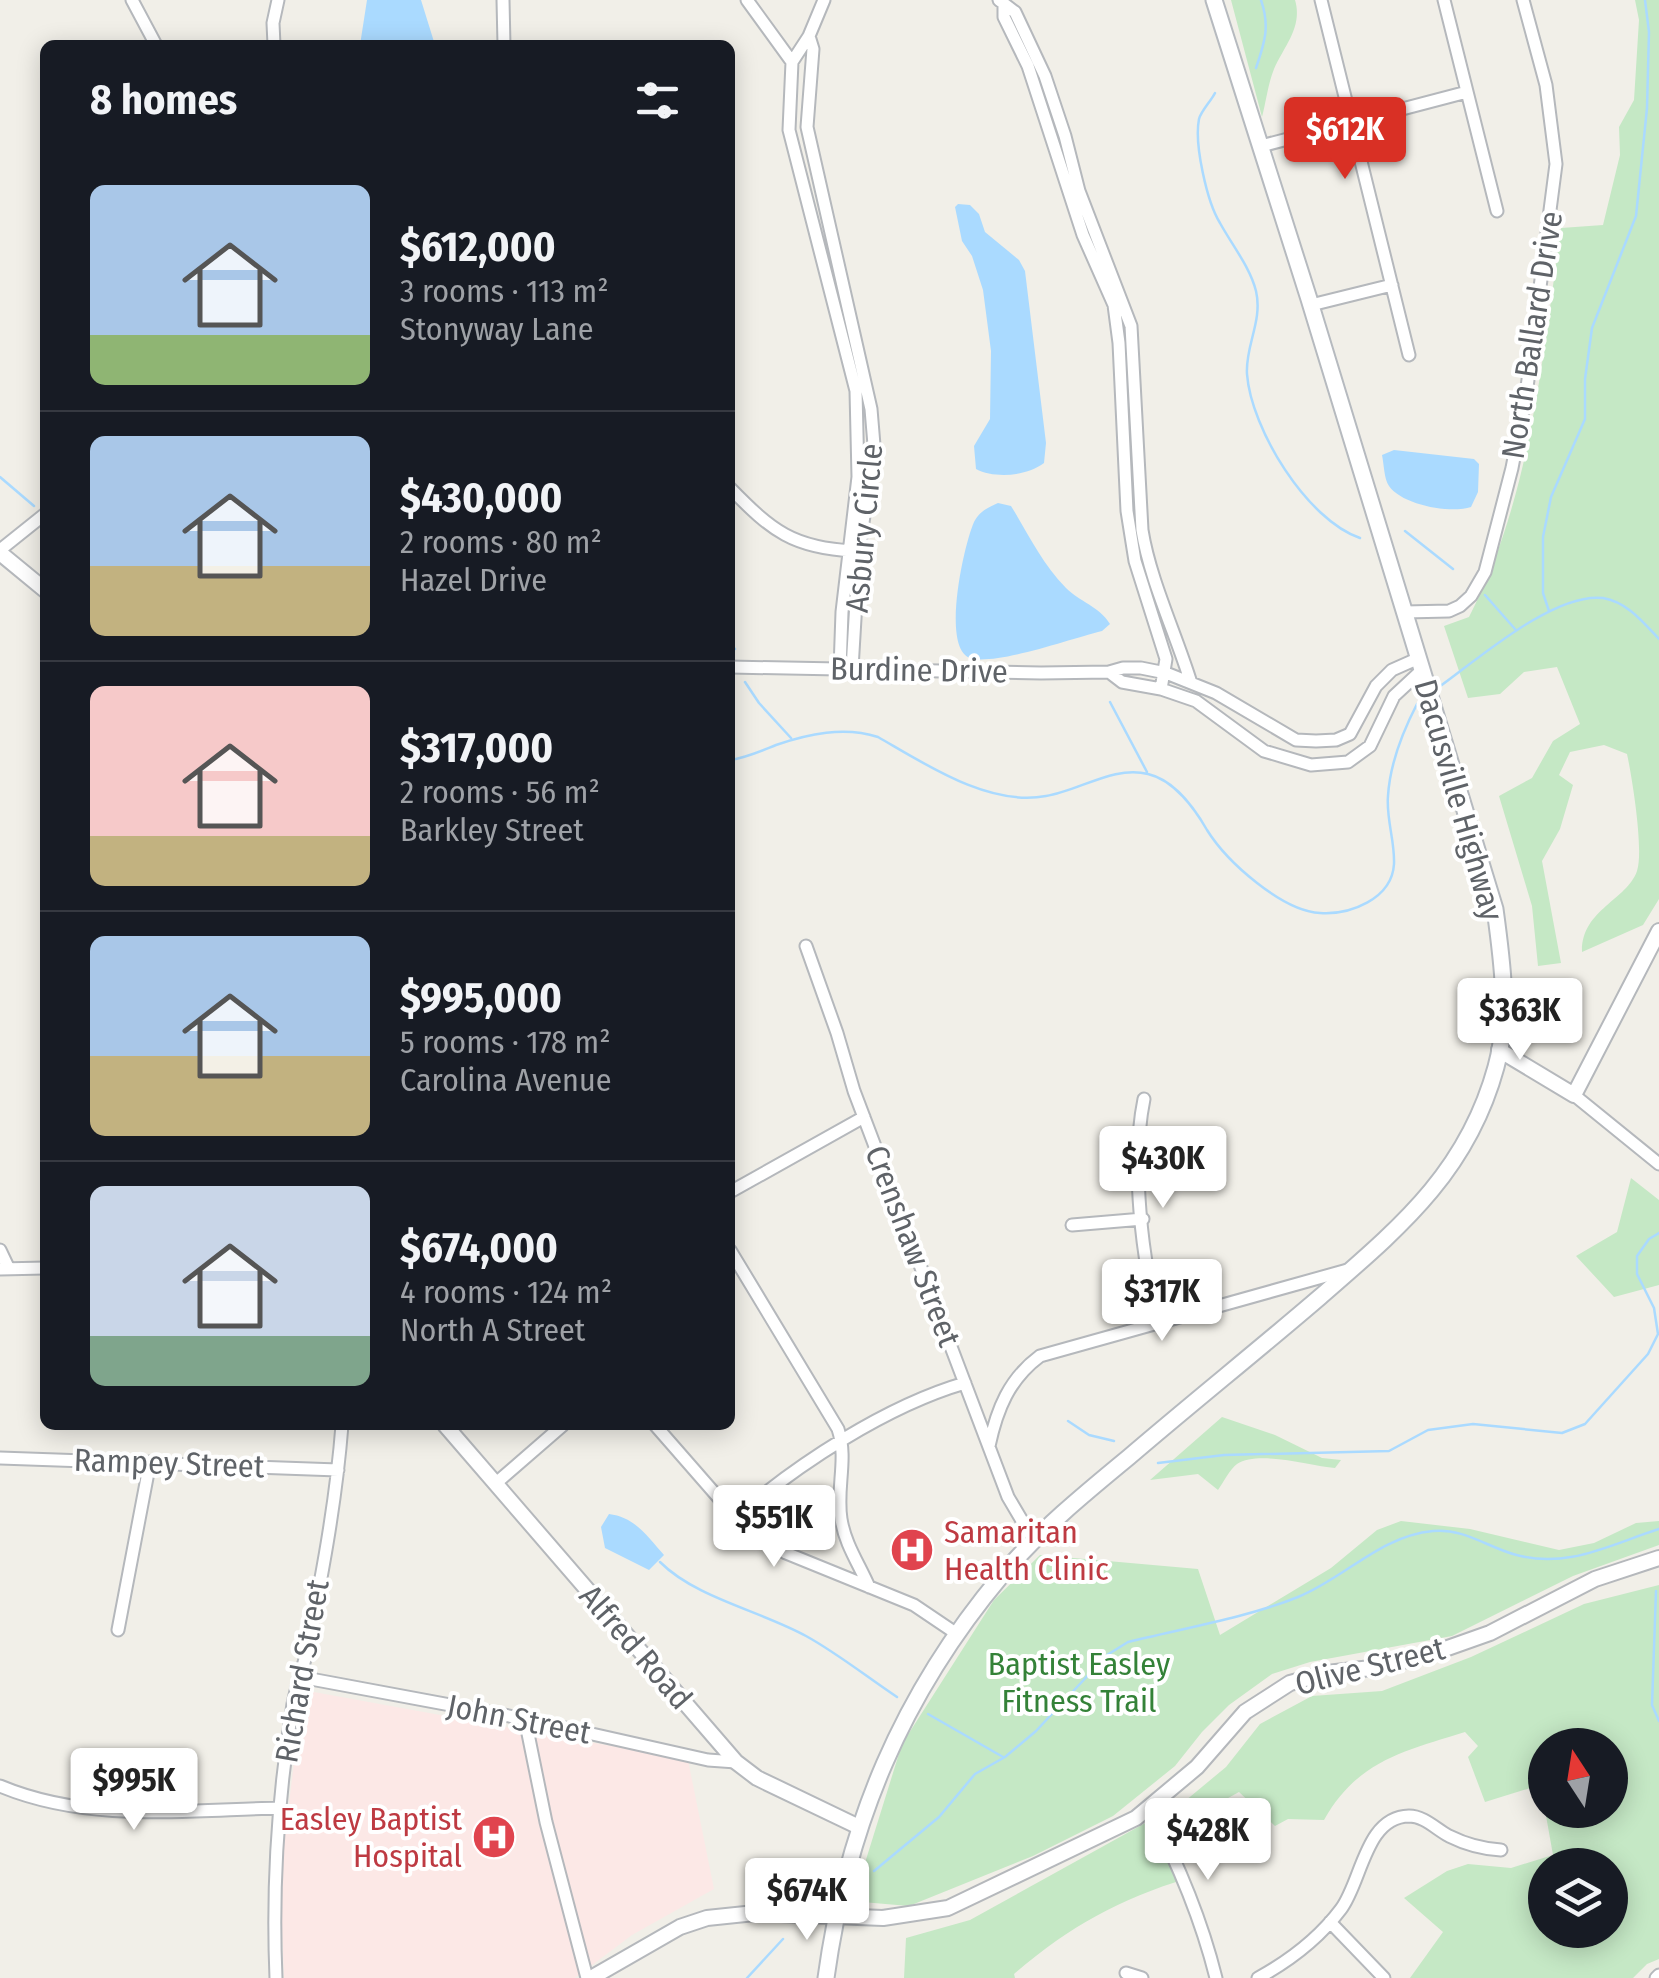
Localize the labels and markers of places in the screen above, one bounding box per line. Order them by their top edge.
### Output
pin: $612K [1275,97,1415,182]
pin: $363K [1450,978,1590,1063]
pin: $430K [1093,1126,1233,1211]
pin: $317K [1092,1259,1232,1344]
pin: $551K [704,1485,844,1570]
place label: Samaritan Health Clinic [944,1513,1109,1588]
hospital icon: Samaritan Health Clinic [889,1527,935,1573]
pin: $995K [64,1748,204,1833]
pin: $428K [1138,1798,1278,1883]
place label: Easley Baptist Hospital [280,1800,463,1875]
hospital icon: Easley Baptist Hospital [471,1814,517,1860]
pin: $674K [737,1858,877,1943]

